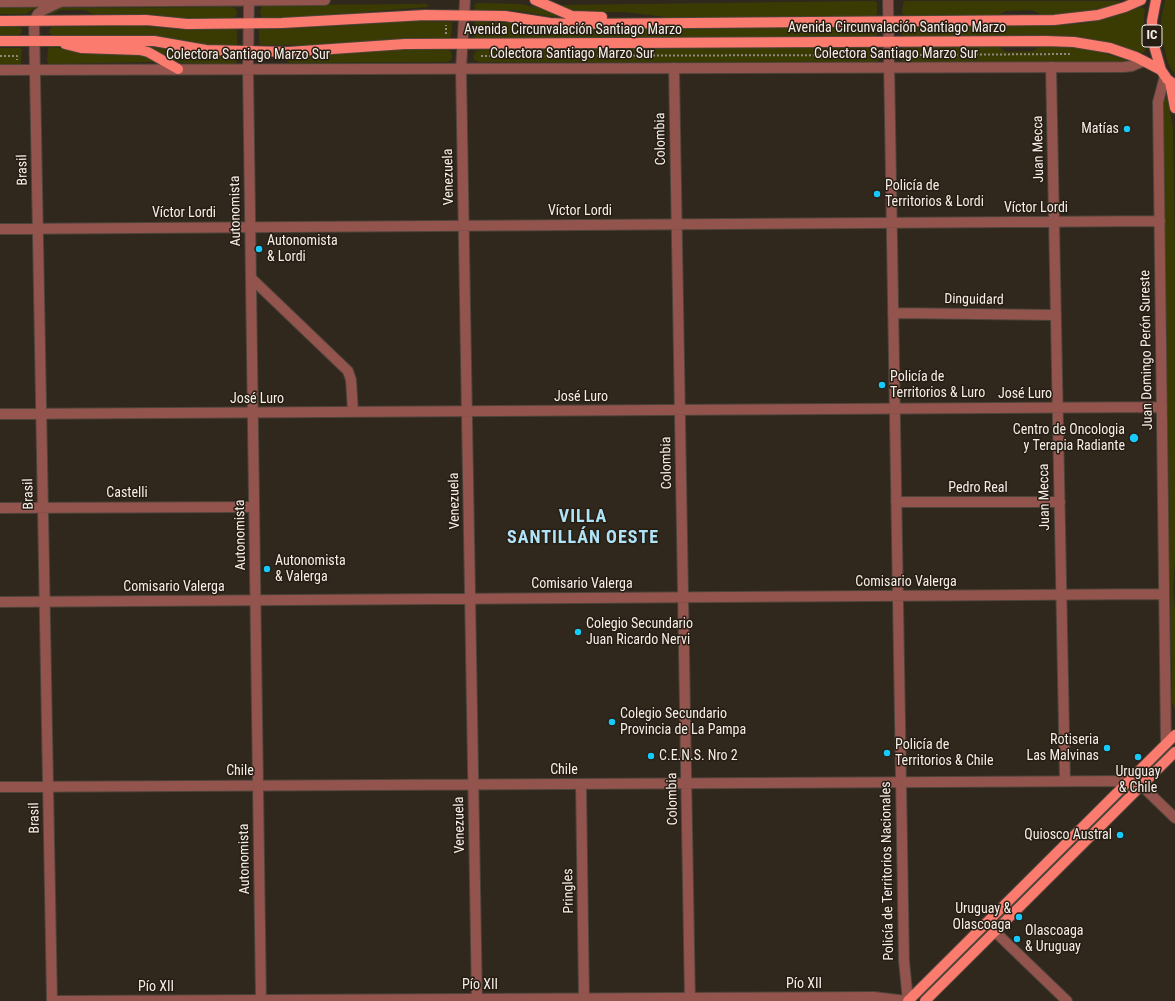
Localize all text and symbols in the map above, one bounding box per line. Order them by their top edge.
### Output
street label: Avenida Circunvalación Santiago Marzo [788,20,1006,36]
street label: Avenida Circunvalación Santiago Marzo [464,22,682,38]
road number: IC [1142,25,1162,47]
street label: Colectora Santiago Marzo Sur [490,46,654,62]
street label: Colectora Santiago Marzo Sur [814,46,978,62]
street label: Colectora Santiago Marzo Sur [166,47,330,63]
street label: Colombia [652,113,670,165]
street label: Juan Mecca [1030,115,1048,183]
place label: Matías [1081,121,1119,137]
marker: Matías [1122,124,1132,134]
street label: Venezuela [440,148,458,206]
street label: Brasil [14,154,32,186]
street label: Autonomista [227,176,245,246]
place label: Policía de Territorios & Lordi [885,178,984,210]
marker: Policía de Territorios & Lordi [872,189,882,199]
street label: Víctor Lordi [1004,200,1068,216]
street label: Víctor Lordi [548,203,612,219]
street label: Víctor Lordi [152,205,216,221]
place label: Autonomista & Lordi [267,233,338,266]
marker: Autonomista & Lordi [254,244,264,254]
street label: Juan Domingo Perón Sureste [1137,270,1157,430]
street label: Dinguidard [944,291,1004,309]
place label: Policía de Territorios & Luro [890,369,985,402]
marker: Policía de Territorios & Luro [877,380,887,390]
street label: José Luro [998,386,1052,402]
street label: José Luro [554,389,608,405]
street label: José Luro [230,391,284,407]
place label: Centro de Oncologia y Terapia Radiante [1013,422,1125,454]
marker: Centro de Oncologia y Terapia Radiante [1128,432,1140,444]
street label: Colombia [658,437,676,489]
street label: Juan Mecca [1036,463,1054,531]
street label: Venezuela [446,472,464,530]
street label: Brasil [20,478,38,510]
street label: Pedro Real [948,480,1008,496]
street label: Castelli [106,485,148,501]
street label: Autonomista [232,500,250,570]
district label: VILLA SANTILLÁN OESTE [507,506,659,548]
place label: Autonomista & Valerga [275,553,346,586]
marker: Autonomista & Valerga [262,564,272,574]
street label: Comisario Valerga [855,574,957,590]
street label: Comisario Valerga [531,576,633,592]
street label: Comisario Valerga [123,579,225,595]
place label: Colegio Secundario Juan Ricardo Nervi [586,616,693,648]
marker: Colegio Secundario Juan Ricardo Nervi [573,627,583,637]
place label: Colegio Secundario Provincia de La Pampa [620,706,746,738]
marker: Colegio Secundario Provincia de La Pampa [607,717,617,727]
place label: Rotiseria Las Malvinas [1026,732,1099,764]
place label: Policía de Territorios & Chile [895,737,994,770]
marker: Rotiseria Las Malvinas [1102,743,1112,753]
place label: C.E.N.S. Nro 2 [659,748,738,764]
marker: Policía de Territorios & Chile [882,748,892,758]
marker: C.E.N.S. Nro 2 [646,751,656,761]
marker: Uruguay & Chile [1133,752,1143,762]
street label: Chile [550,762,578,778]
street label: Chile [226,763,254,779]
place label: Uruguay & Chile [1115,764,1161,796]
street label: Colombia [664,773,682,825]
street label: Policía de Territorios Nacionales [878,781,898,961]
street label: Venezuela [451,796,469,854]
street label: Brasil [26,802,44,834]
street label: Autonomista [236,824,254,894]
place label: Quiosco Austral [1024,827,1112,843]
marker: Quiosco Austral [1115,830,1125,840]
street label: Pringles [560,868,578,914]
place label: Uruguay & Olascoaga [952,901,1011,934]
marker: Uruguay & Olascoaga [1014,912,1024,922]
place label: Olascoaga & Uruguay [1025,923,1084,956]
marker: Olascoaga & Uruguay [1012,934,1022,944]
street label: Pío XII [786,976,822,992]
street label: Pío XII [462,977,498,993]
street label: Pío XII [138,979,174,995]

